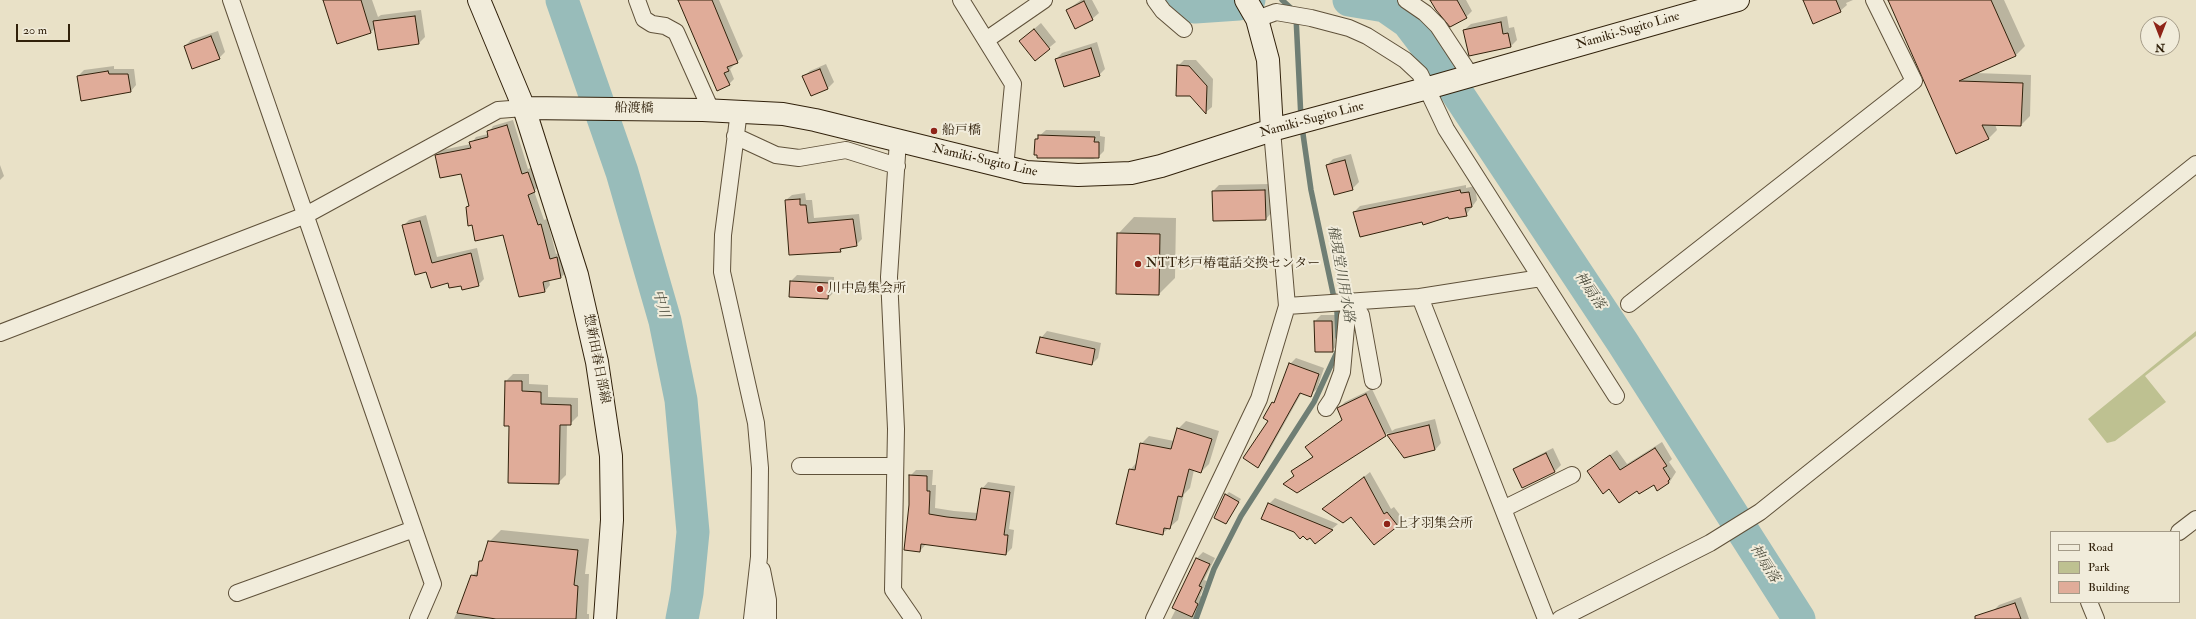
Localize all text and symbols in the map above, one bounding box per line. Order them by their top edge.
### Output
street label: Namiki-Sugito Line [1574,9,1682,53]
scale bar [18,16,72,42]
north arrow [2140,16,2180,56]
text: 20 m [23,23,47,38]
text: N [2155,41,2165,54]
street label: Namiki-Sugito Line [1258,99,1366,141]
street label: 船渡橋 [614,101,654,117]
place label: 船戸橋 [942,123,981,139]
marker: 船戸橋 [929,126,939,136]
street label: Namiki-Sugito Line [931,141,1039,181]
water label: 権現堂川用水路 [1323,224,1357,324]
place label: NTT杉戸椿電話交換センター [1146,256,1320,272]
marker: NTT杉戸椿電話交換センター [1133,259,1143,269]
water label: 神扇落 [1570,269,1608,313]
place label: 川中島集会所 [828,281,906,297]
marker: 川中島集会所 [815,284,825,294]
water label: 中川 [648,288,672,320]
street label: 惣新田春日部線 [580,313,612,405]
place label: 上才羽集会所 [1395,516,1473,532]
marker: 上才羽集会所 [1382,519,1392,529]
legend [2050,531,2180,603]
text: Road [2088,540,2113,555]
water label: 神扇落 [1746,542,1782,586]
text: Park [2088,560,2110,575]
text: Building [2088,580,2129,595]

